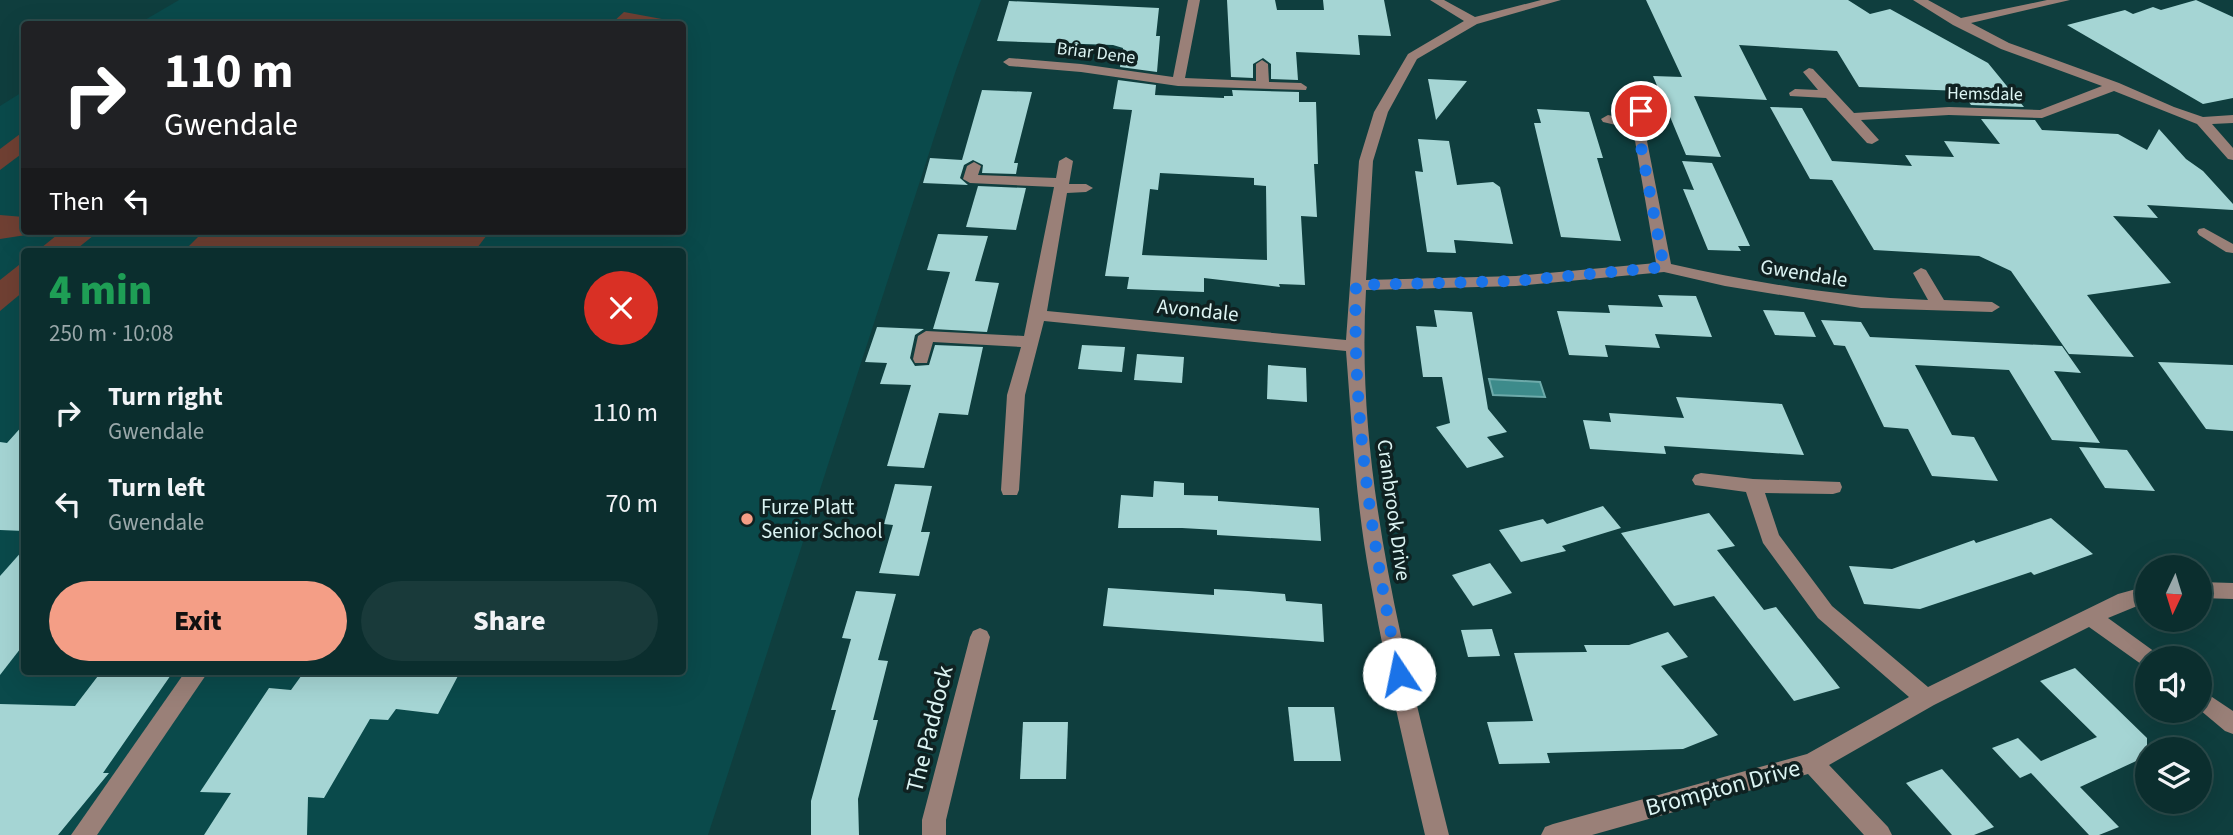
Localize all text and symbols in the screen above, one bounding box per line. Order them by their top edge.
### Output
street label: Briar Dene [1055,36,1137,70]
text: 110 m [164,37,293,107]
icon: right [49,49,140,140]
pin [1611,81,1671,141]
street label: Hemsdale [1947,81,2023,107]
icon: arrive [1622,92,1660,130]
text: Gwendale [164,102,298,148]
icon: left [118,182,156,220]
text: Then [49,183,104,220]
street label: Gwendale [1758,251,1850,295]
text: 4 min [49,261,152,321]
button: close [584,271,658,345]
street label: Avondale [1156,291,1240,329]
text: 250 m · 10:08 [49,317,173,350]
text: Turn right [108,378,223,415]
icon: right [49,394,87,432]
text: 110 m [592,394,658,431]
text: Gwendale [108,415,204,448]
street label: Cranbrook Drive [1369,437,1419,583]
text: Turn left [108,469,205,506]
icon: left [49,485,87,523]
text: 70 m [605,485,658,522]
place label: Furze Platt Senior School [761,492,883,546]
text: Gwendale [108,506,204,539]
marker: Furze Platt Senior School [739,511,755,527]
north arrow [2135,555,2212,632]
map controls [2135,555,2212,814]
button: Exit [49,581,347,661]
button: Share [361,581,658,661]
position arrow [1362,637,1436,711]
button: sound [2135,646,2212,723]
street label: The Paddock [897,662,963,796]
button: layers [2135,737,2212,814]
street label: Brompton Drive [1642,751,1804,825]

